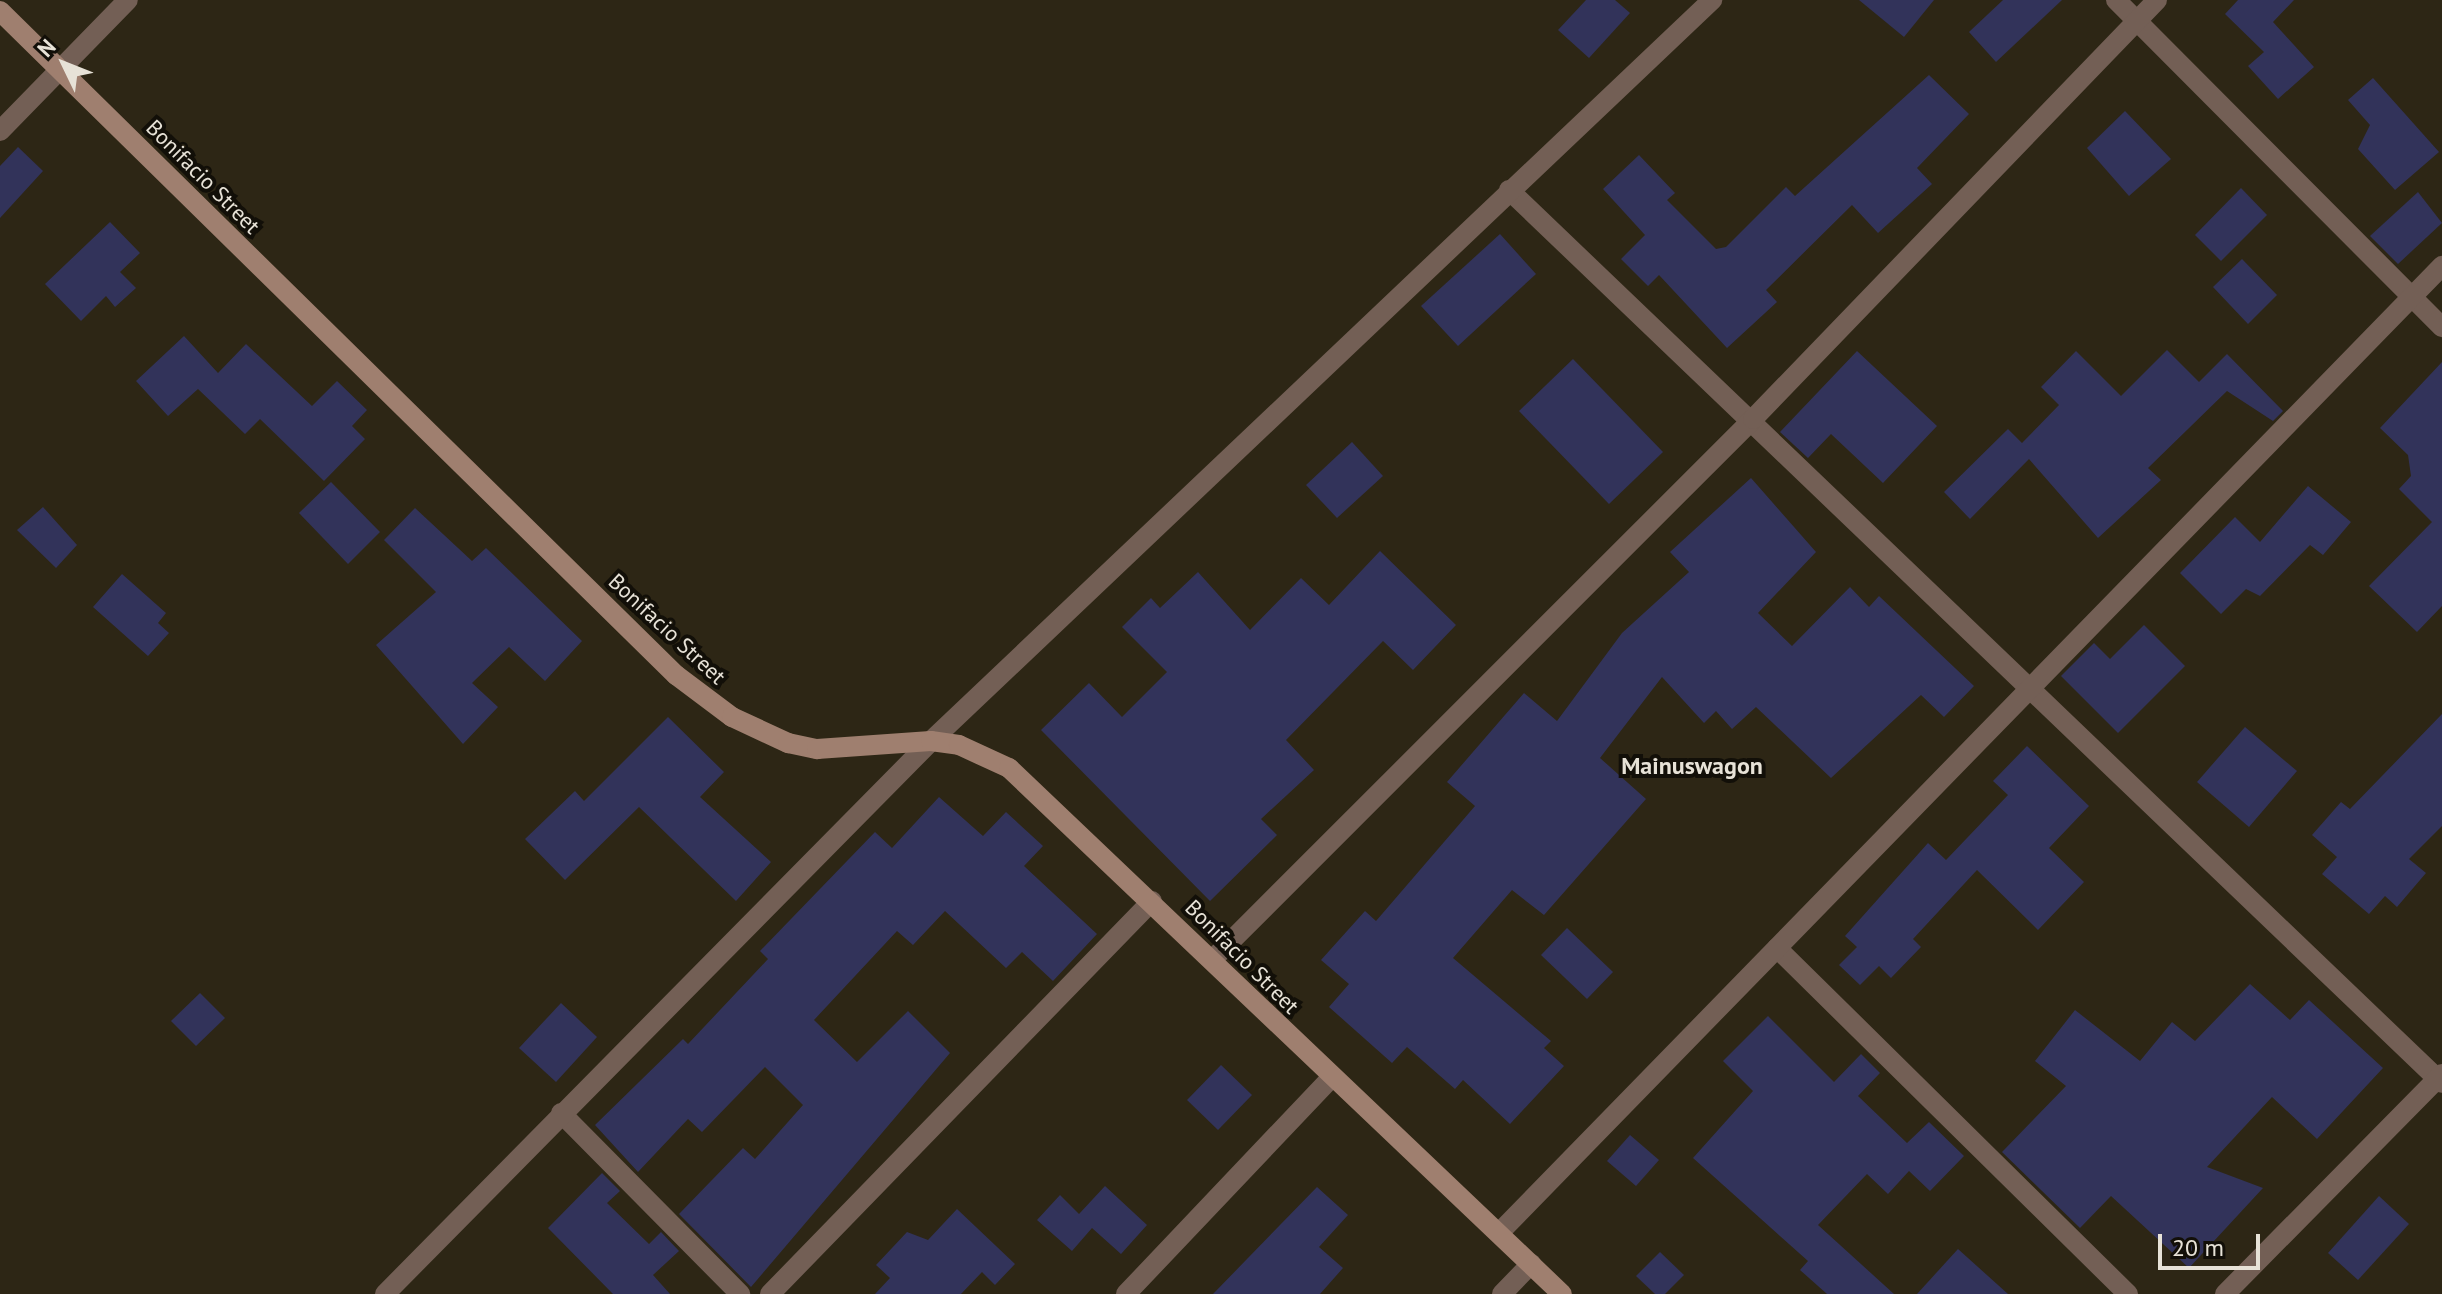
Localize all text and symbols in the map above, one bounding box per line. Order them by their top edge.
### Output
north arrow [24,24,104,104]
text: N [31,33,62,62]
street label: Bonifacio Street [141,115,265,239]
street label: Bonifacio Street [603,568,731,690]
district label: Mainuswagon [1621,752,1763,780]
street label: Bonifacio Street [1180,895,1304,1019]
scale bar [2162,1218,2264,1268]
text: 20 m [2172,1232,2224,1263]

